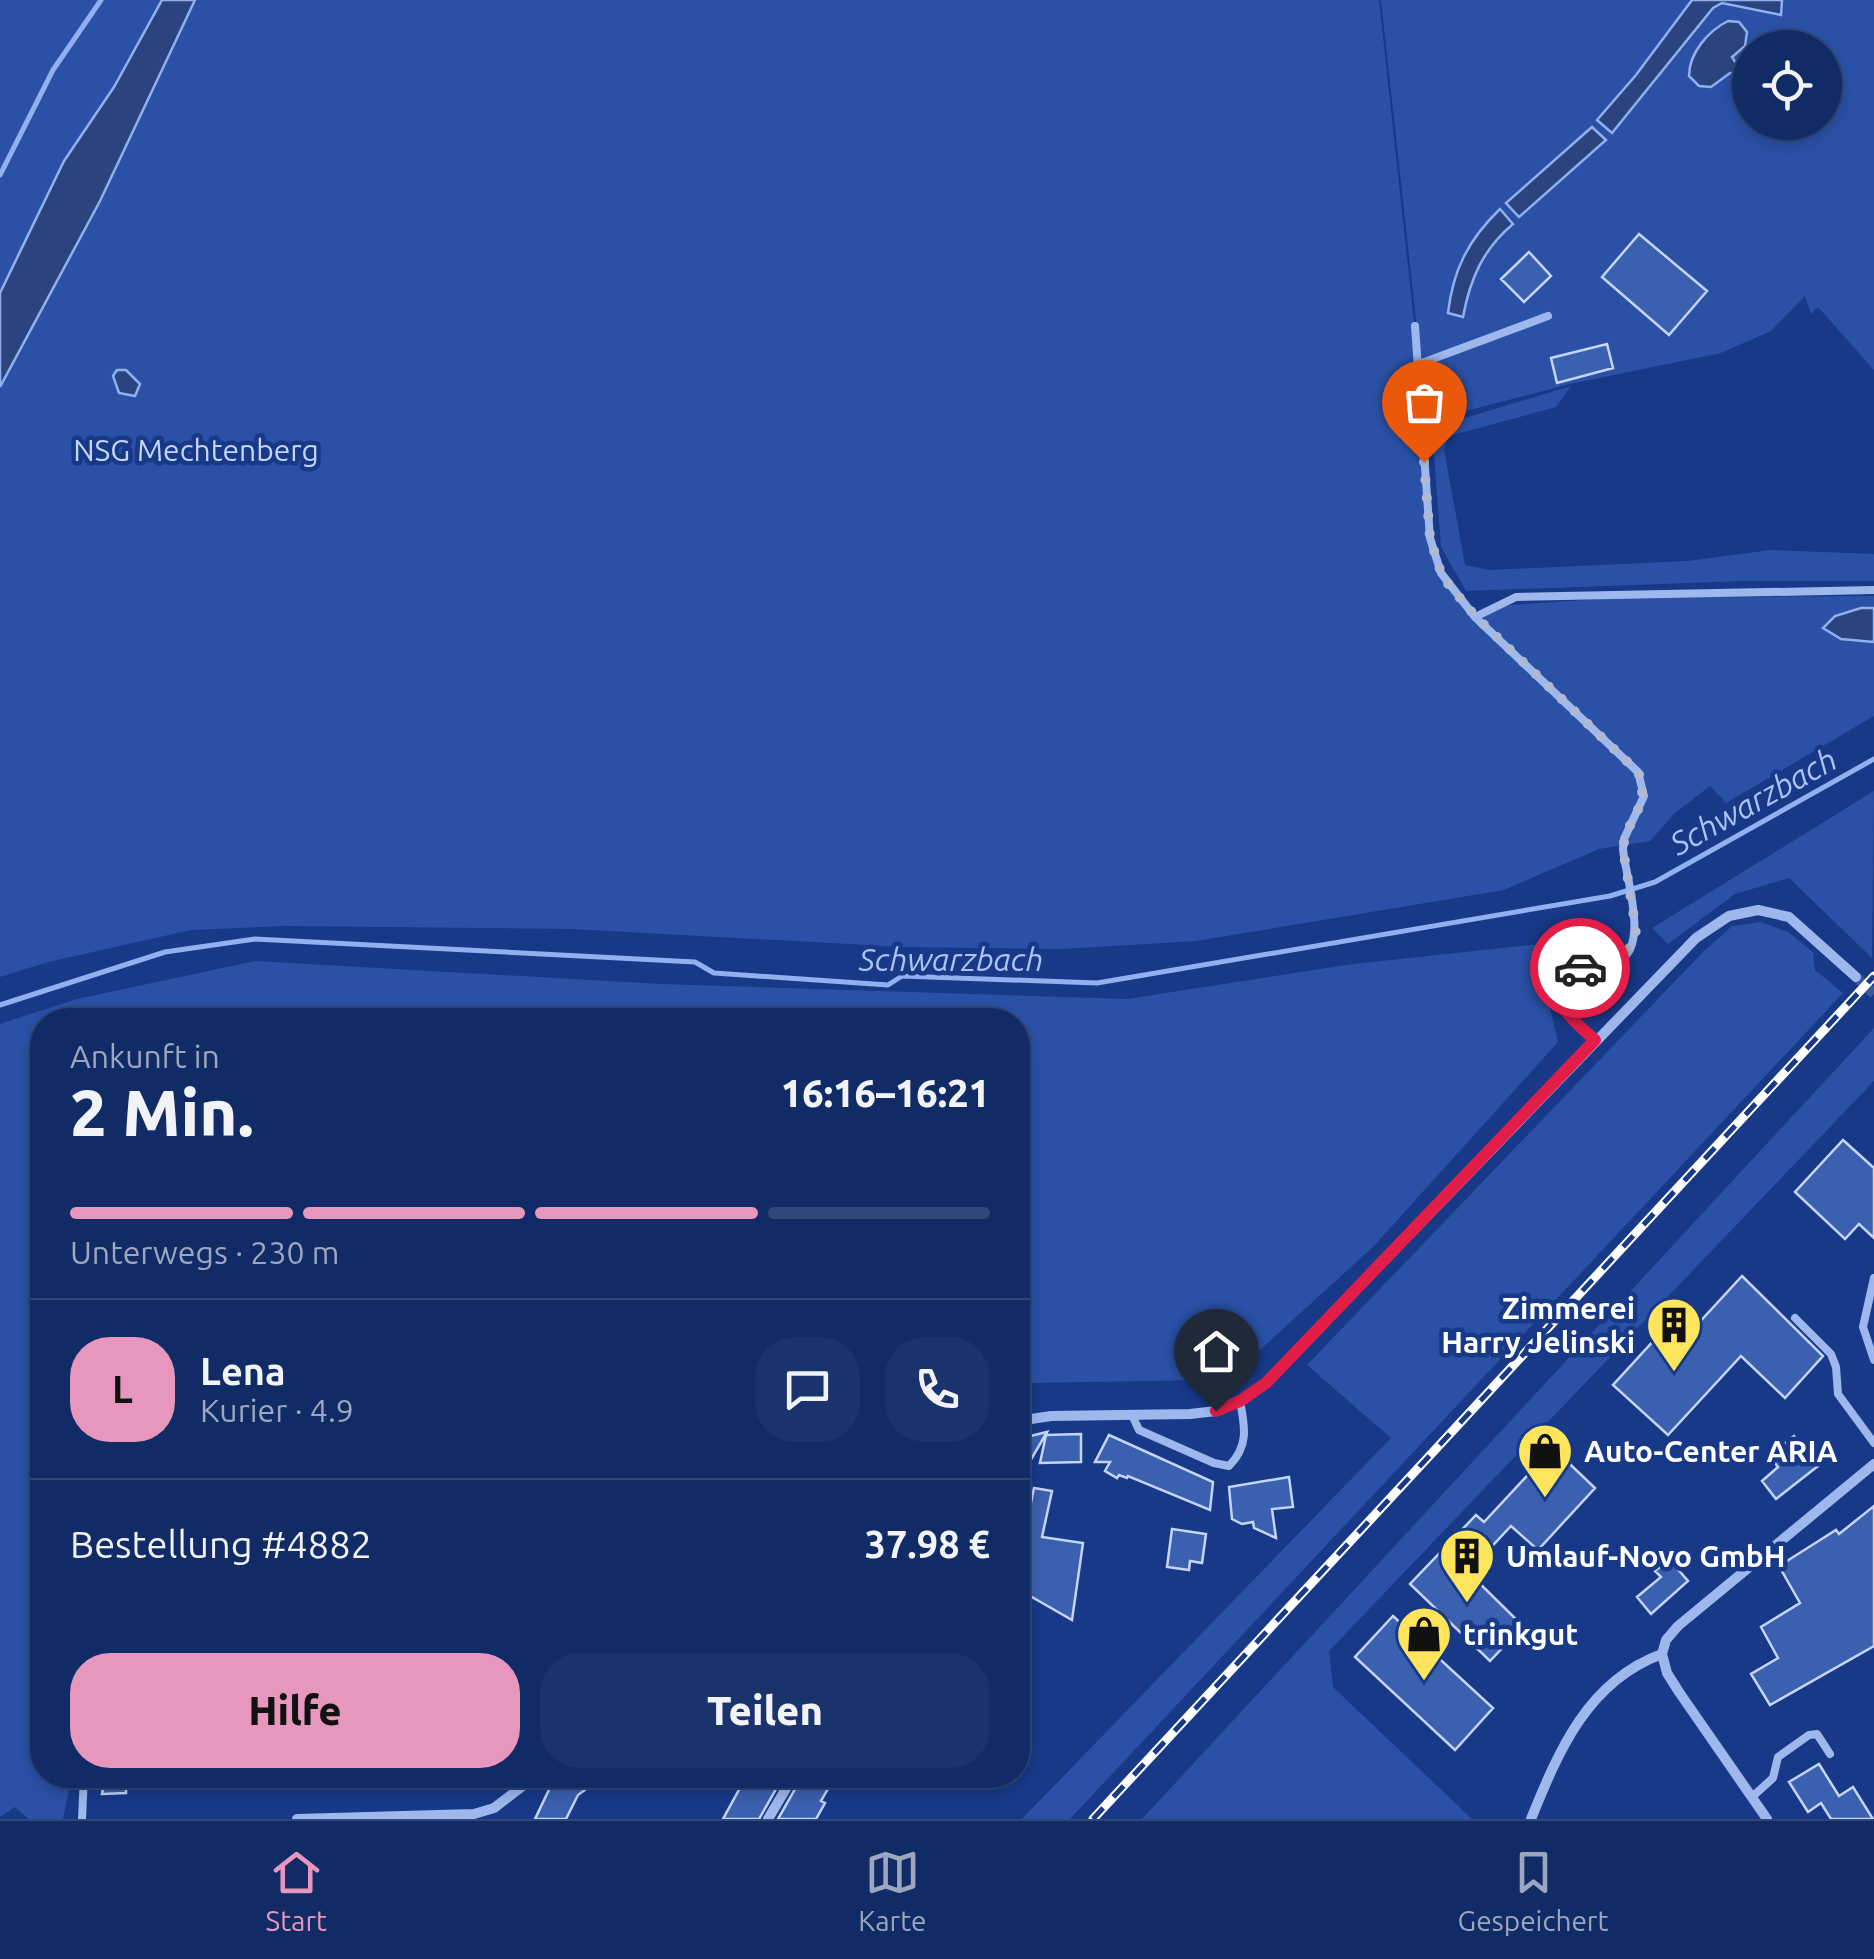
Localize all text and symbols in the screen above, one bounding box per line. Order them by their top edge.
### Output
map controls [1732,30,1842,140]
button: locate [1732,30,1842,140]
pin [1382,360,1467,463]
icon: bag [1397,375,1452,430]
park label: NSG Mechtenberg [73,433,319,467]
water label: Schwarzbach [1663,740,1842,862]
courier [1530,918,1630,1018]
water label: Schwarzbach [858,941,1043,977]
icon: car [1553,941,1608,996]
text: Ankunft in [70,1038,220,1074]
text: 16:16–16:21 [781,1072,990,1114]
text: 2 Min. [70,1075,254,1148]
text: Unterwegs · 230 m [70,1234,339,1270]
place label: Zimmerei Harry Jelinski [1441,1291,1635,1359]
building icon: Zimmerei Harry Jelinski [1644,1295,1704,1374]
pin [1174,1309,1259,1412]
icon: home [1189,1324,1244,1379]
button: chat [755,1337,860,1442]
button: phone [885,1337,990,1442]
text: Lena [200,1350,286,1392]
text: L [112,1368,133,1410]
text: Kurier · 4.9 [200,1392,354,1428]
shop icon: Auto-Center ARIA [1515,1421,1575,1500]
place label: Auto-Center ARIA [1584,1434,1838,1468]
text: Bestellung #4882 [70,1523,372,1565]
text: 37.98 € [864,1523,990,1565]
building icon: Umlauf-Novo GmbH [1437,1526,1497,1605]
place label: Umlauf-Novo GmbH [1506,1539,1786,1573]
shop icon: trinkgut [1394,1604,1454,1683]
place label: trinkgut [1463,1617,1578,1651]
button: Hilfe [70,1653,520,1768]
button: Teilen [540,1653,990,1768]
tab: Start [266,1845,327,1936]
tab: Karte [858,1845,927,1936]
tab: Gespeichert [1458,1845,1608,1936]

